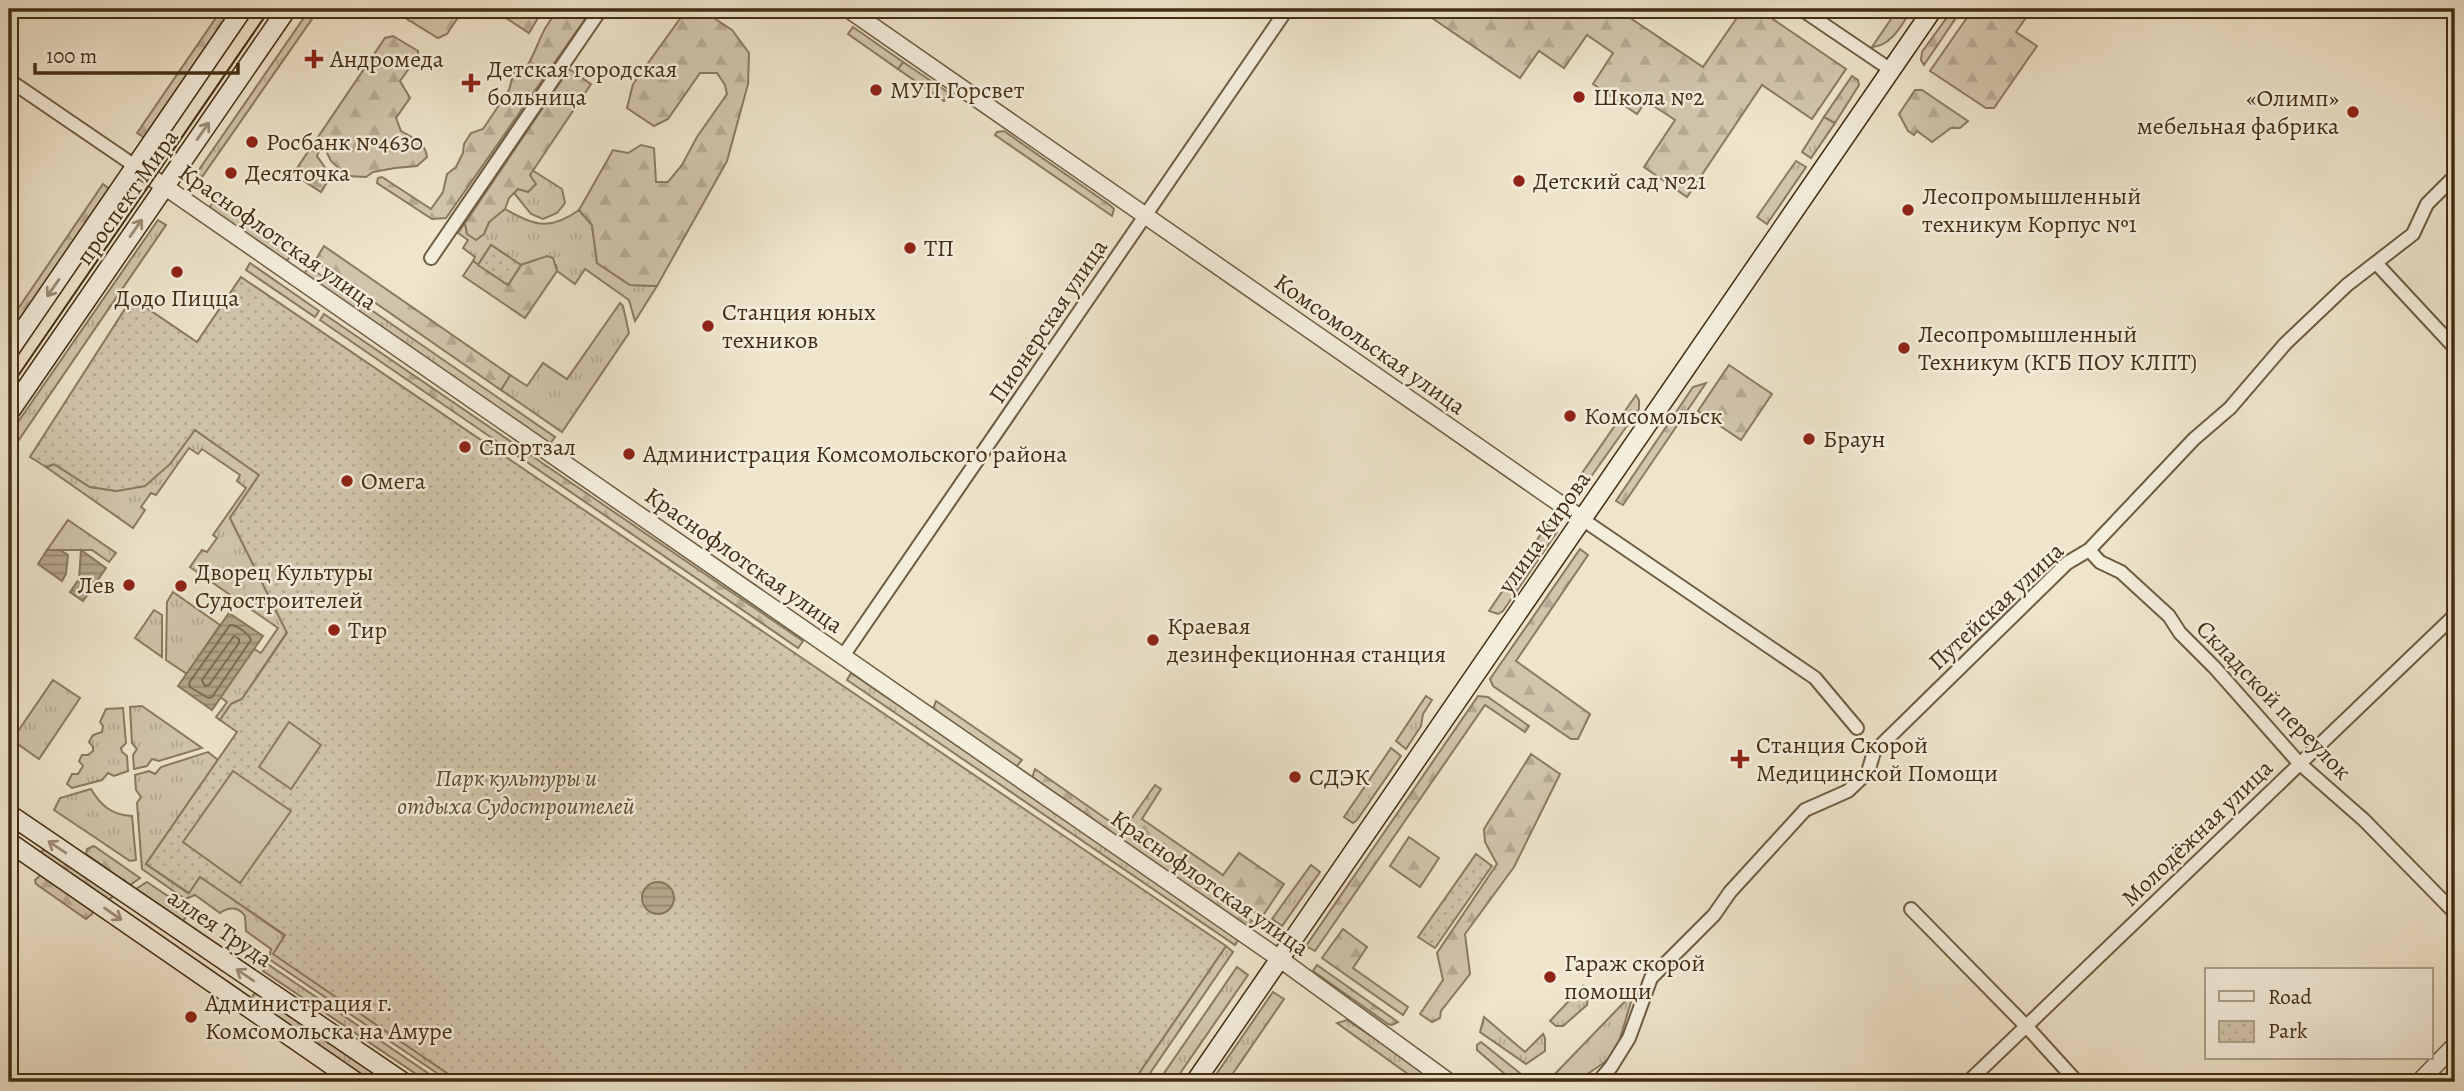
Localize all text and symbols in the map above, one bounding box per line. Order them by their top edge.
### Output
scale bar [35,32,238,76]
text: 100 m [46,42,97,70]
place label: Андромеда [329,43,444,75]
marker: Андромеда [304,49,324,69]
place label: Детская городская больница [487,53,677,113]
marker: Детская городская больница [461,73,481,93]
place label: МУП Горсвет [890,74,1025,106]
place label: Школа №2 [1593,81,1704,113]
marker: МУП Горсвет [868,82,884,98]
place label: «Олимп» мебельная фабрика [2137,82,2339,142]
marker: Школа №2 [1571,89,1587,105]
marker: «Олимп» мебельная фабрика [2345,104,2361,120]
one-way arrow [196,121,210,141]
street label: проспект Мира [68,123,186,271]
place label: Росбанк №4630 [266,126,423,158]
marker: Росбанк №4630 [244,134,260,150]
street label: Краснофлотская улица [172,156,384,318]
place label: Десяточка [245,157,350,189]
marker: Десяточка [223,165,239,181]
place label: Детский сад №21 [1533,165,1706,197]
marker: Детский сад №21 [1511,173,1527,189]
place label: Лесопромышленный техникум Корпус №1 [1922,180,2141,240]
marker: Лесопромышленный техникум Корпус №1 [1900,202,1916,218]
one-way arrow [129,219,143,238]
place label: ТП [924,232,954,264]
street label: Пионерская улица [981,233,1115,409]
marker: ТП [902,240,918,256]
marker: Додо Пицца [169,264,185,280]
street label: Комсомольская улица [1268,266,1472,422]
one-way arrow [46,277,60,297]
place label: Додо Пицца [115,282,239,314]
place label: Станция юных техников [722,296,876,356]
marker: Станция юных техников [700,318,716,334]
place label: Лесопромышленный Техникум (КГБ ПОУ КЛПТ) [1918,318,2197,378]
marker: Лесопромышленный Техникум (КГБ ПОУ КЛПТ) [1896,340,1912,356]
place label: Комсомольск [1584,400,1722,432]
marker: Комсомольск [1562,408,1578,424]
place label: Браун [1823,423,1885,455]
place label: Спортзал [479,431,576,463]
marker: Браун [1801,431,1817,447]
place label: Администрация Комсомольского района [642,438,1067,470]
marker: Спортзал [457,439,473,455]
marker: Администрация Комсомольского района [621,446,637,462]
street label: улица Кирова [1489,464,1598,600]
place label: Омега [361,465,426,497]
marker: Омега [339,473,355,489]
street label: Краснофлотская улица [638,479,850,641]
street label: Путейская улица [1921,535,2071,677]
place label: Дворец Культуры Судостроителей [195,556,374,616]
place label: Лев [78,569,115,601]
marker: Лев [121,577,137,593]
marker: Дворец Культуры Судостроителей [173,578,189,594]
place label: Краевая дезинфекционная станция [1166,610,1446,670]
street label: Складской переулок [2189,613,2359,787]
place label: Тир [348,614,387,646]
marker: Тир [326,622,342,638]
marker: Краевая дезинфекционная станция [1145,632,1161,648]
place label: Станция Скорой Медицинской Помощи [1756,729,1998,789]
marker: Станция Скорой Медицинской Помощи [1730,749,1750,769]
street label: Молодёжная улица [2114,752,2280,914]
place label: СДЭК [1309,761,1370,793]
park label: Парк культуры и отдыха Судостроителей [397,762,635,822]
marker: СДЭК [1287,769,1303,785]
street label: Краснофлотская улица [1104,802,1316,964]
one-way arrow [48,840,67,854]
street label: аллея Труда [161,881,279,975]
one-way arrow [103,907,122,921]
place label: Гараж скорой помощи [1564,947,1705,1007]
one-way arrow [236,968,255,982]
legend [2205,968,2432,1060]
marker: Гараж скорой помощи [1542,969,1558,985]
text: Road [2268,983,2312,1011]
place label: Администрация г. Комсомольска на Амуре [204,987,453,1047]
marker: Администрация г. Комсомольска на Амуре [183,1009,199,1025]
text: Park [2268,1017,2308,1045]

